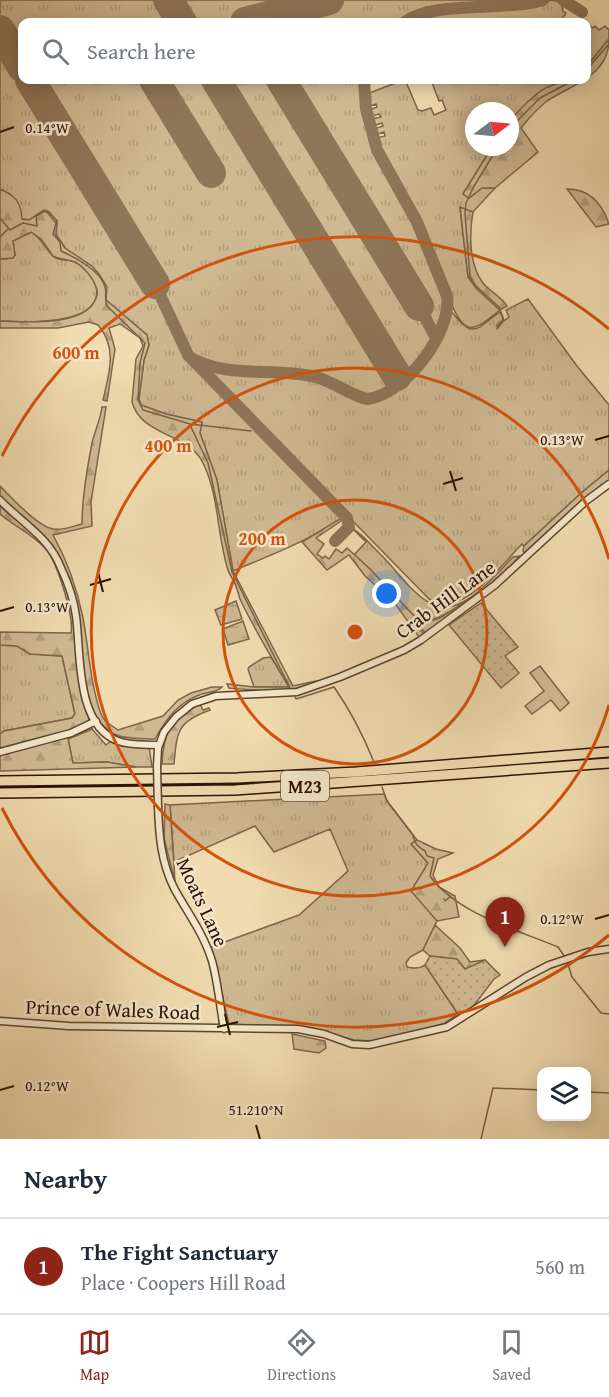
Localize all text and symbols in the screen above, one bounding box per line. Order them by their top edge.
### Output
search box [18,18,591,84]
icon: search [39,35,72,68]
text: Search here [87,35,196,67]
north arrow [465,102,519,156]
text: 0.14°W [25,117,69,138]
text: 600 m [52,339,100,366]
text: 0.13°W [540,429,584,450]
text: 400 m [144,432,192,459]
text: 200 m [238,525,286,552]
street label: Crab Hill Lane [389,553,501,645]
your location [372,579,401,608]
text: 0.13°W [25,596,69,617]
centre of rings [345,622,365,642]
road number: M23 [281,771,329,801]
street label: Moats Lane [170,853,236,951]
pin: 1 [486,898,524,947]
text: 0.12°W [540,908,584,929]
street label: Prince of Wales Road [25,991,201,1027]
map controls [537,1067,591,1121]
button: layers [537,1067,591,1121]
text: 0.12°W [25,1075,69,1096]
text: 51.210°N [229,1099,284,1120]
text: Nearby [24,1159,107,1198]
text: The Fight Sanctuary [81,1236,278,1268]
text: 1 [38,1252,49,1281]
text: 560 m [535,1252,585,1281]
text: Place · Coopers Hill Road [81,1268,286,1297]
tab: Map [78,1326,111,1386]
tab: Directions [267,1326,336,1386]
tab: Saved [492,1326,531,1386]

